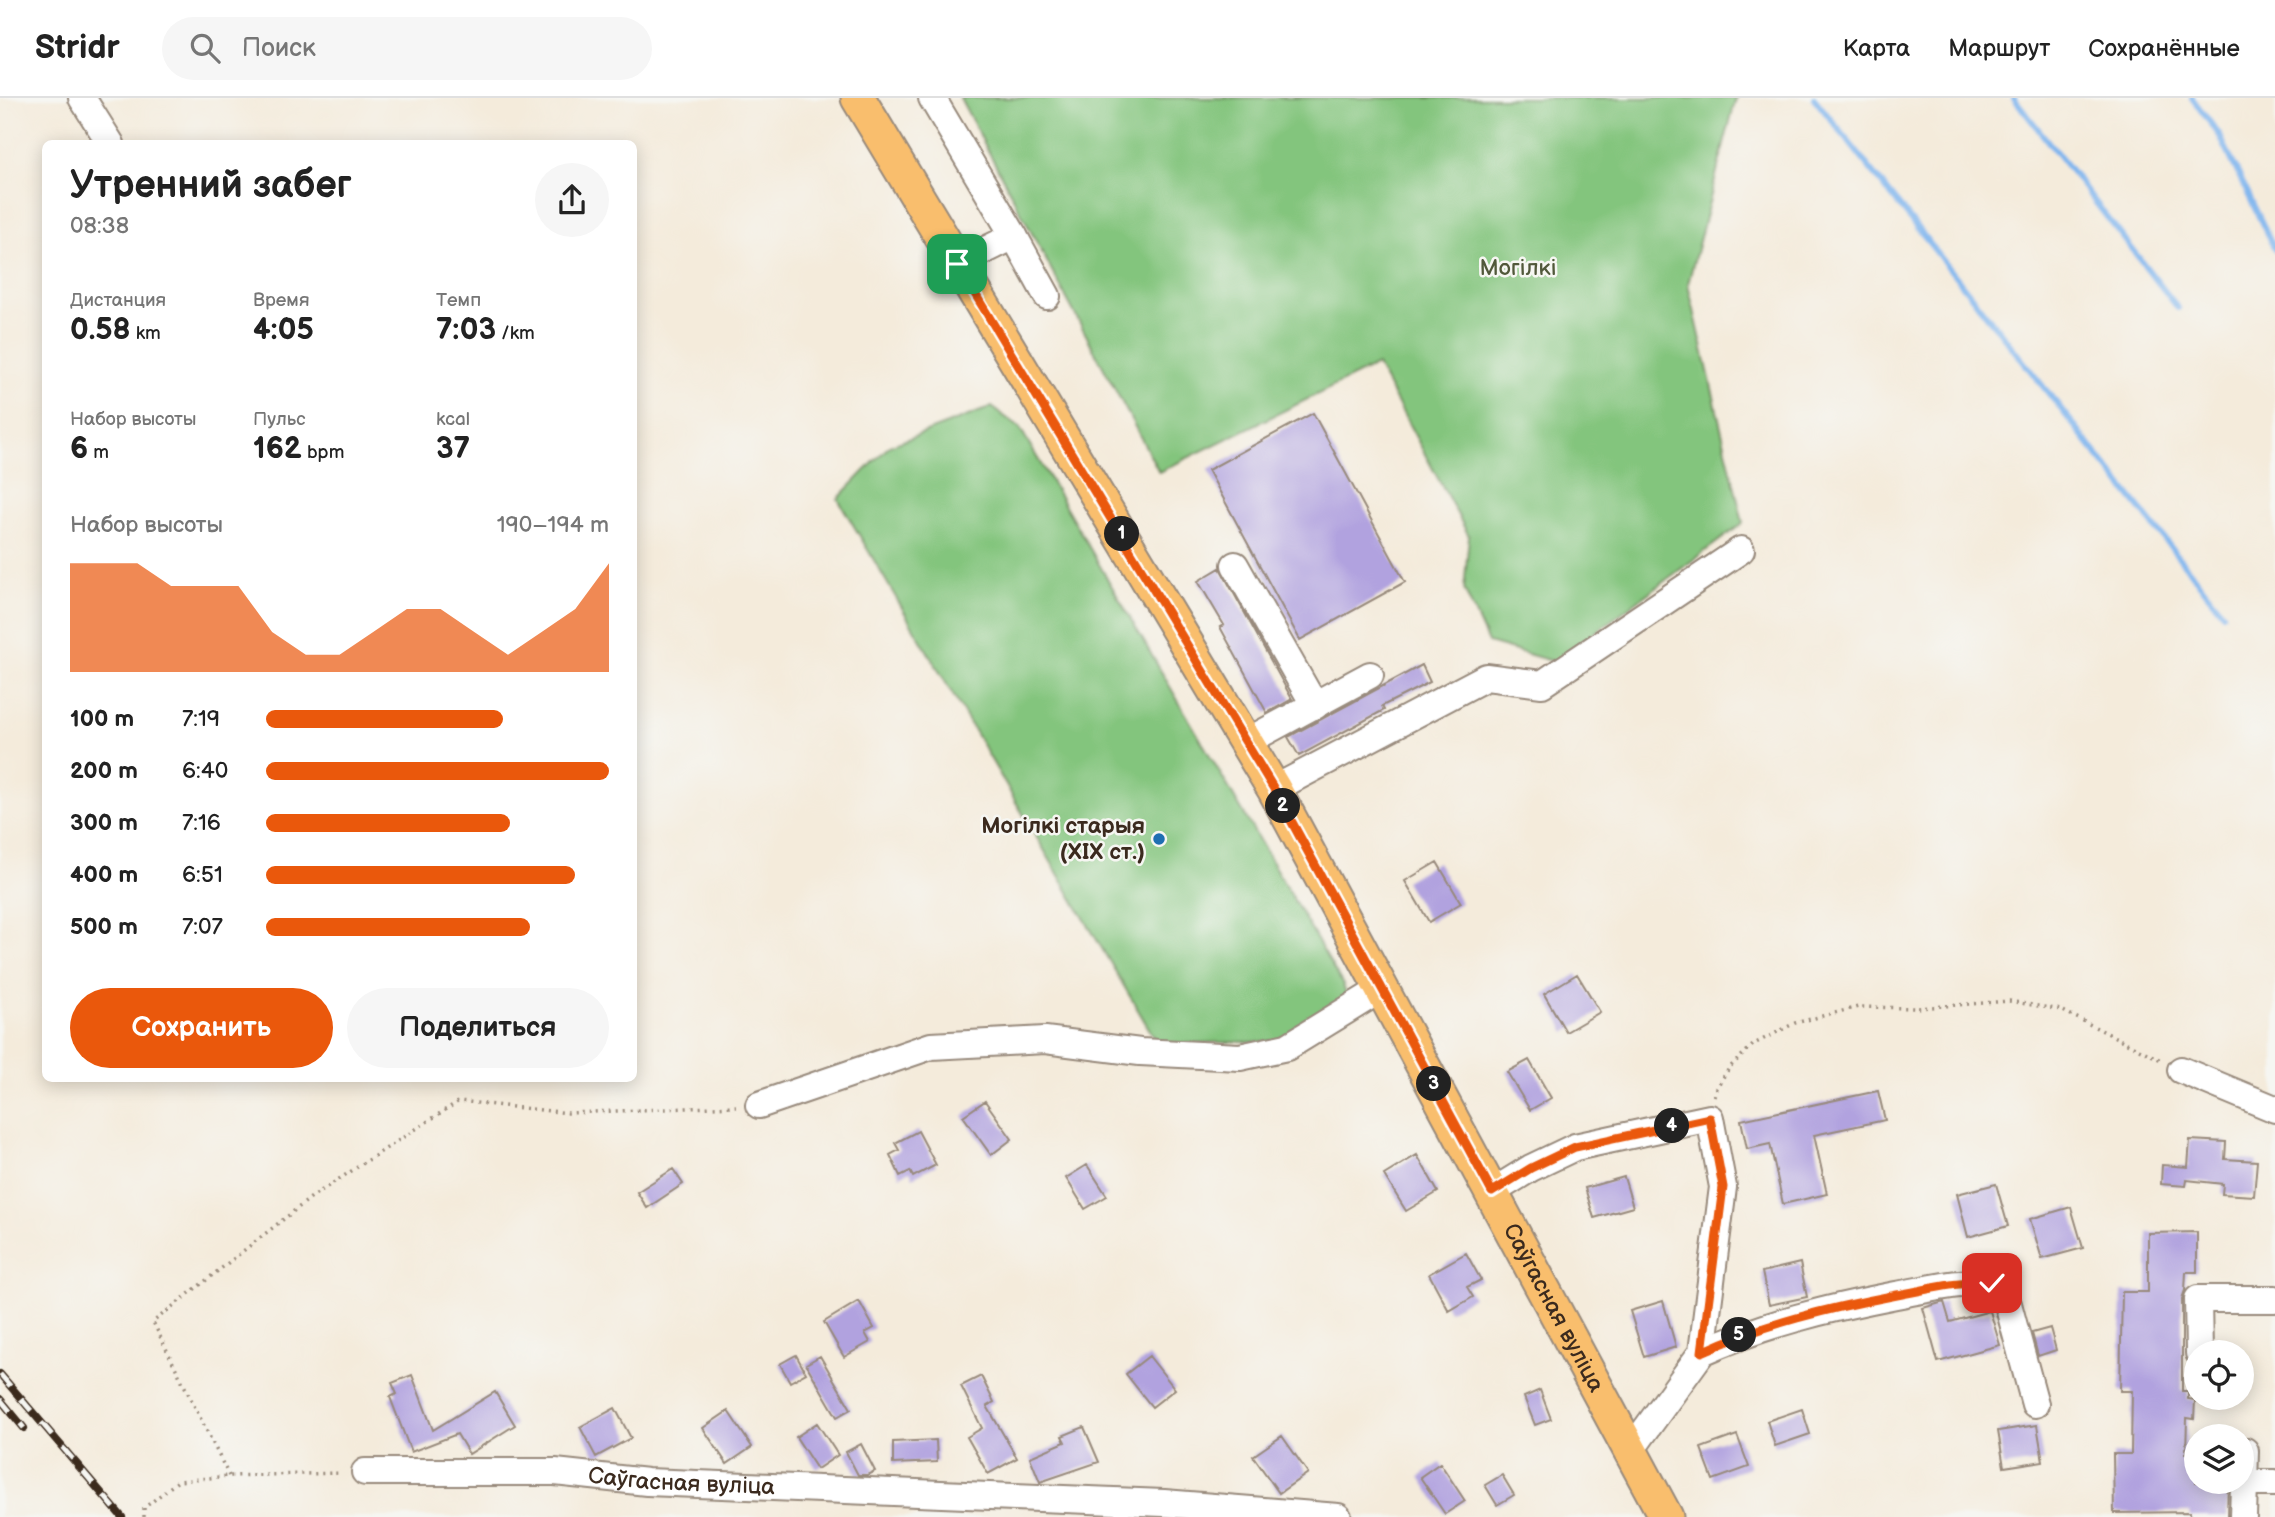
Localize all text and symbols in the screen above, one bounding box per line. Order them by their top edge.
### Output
search box [162,17,652,80]
text: Stridr [35,28,120,68]
icon: search [186,29,224,67]
text: Поиск [242,33,316,64]
text: Карта [1843,34,1910,63]
text: Маршрут [1948,34,2050,63]
text: Сохранённые [2088,34,2240,63]
text: Утренний забег [70,163,352,208]
button: share [535,163,609,237]
text: 08:38 [70,212,129,240]
pin [927,234,987,294]
icon: arrive [938,245,976,283]
park label: Могілкі [1480,254,1556,282]
text: Дистанция [70,289,166,312]
text: Время [253,289,309,312]
text: Темп [436,289,481,312]
text: 0.58 [70,312,131,348]
text: 4:05 [253,312,314,348]
text: 7:03 [436,312,496,348]
text: km [131,322,161,345]
text: /km [496,322,535,345]
text: Набор высоты [70,408,196,431]
text: Пульс [253,408,306,431]
text: kcal [436,408,470,431]
text: 6 [70,431,88,467]
text: 162 [253,431,302,467]
text: 37 [436,431,470,467]
text: m [88,441,109,464]
text: bpm [302,441,344,464]
text: Набор высоты [70,511,223,539]
text: 190–194 m [497,511,609,539]
pin: 1 [1104,516,1140,551]
text: 1 [1118,522,1126,545]
text: 100 m [70,705,134,733]
text: 7:19 [182,705,220,733]
text: 200 m [70,757,138,785]
text: 6:40 [182,757,228,785]
pin: 2 [1266,788,1300,824]
text: 2 [1277,794,1288,817]
text: 300 m [70,809,138,837]
text: 7:16 [182,809,221,837]
place label: Могілкі старыя (XIX ст.) [981,812,1145,866]
marker: Могілкі старыя (XIX ст.) [1151,831,1167,847]
text: 400 m [70,861,138,889]
text: 6:51 [182,861,223,889]
text: 500 m [70,913,138,941]
text: 7:07 [182,913,223,941]
button: Сохранить [70,988,333,1068]
button: Поделиться [347,988,609,1068]
pin: 3 [1416,1066,1452,1102]
text: 3 [1428,1072,1439,1095]
pin: 4 [1654,1108,1690,1144]
text: 4 [1666,1114,1677,1137]
street label: Саўгасная вуліца [1497,1219,1610,1397]
pin [1962,1253,2022,1313]
icon: check [1973,1264,2011,1302]
pin: 5 [1722,1318,1756,1352]
text: 5 [1733,1323,1744,1346]
map controls [2184,1340,2254,1494]
button: locate [2184,1340,2254,1410]
button: layers [2184,1424,2254,1494]
street label: Саўгасная вуліца [587,1462,776,1501]

